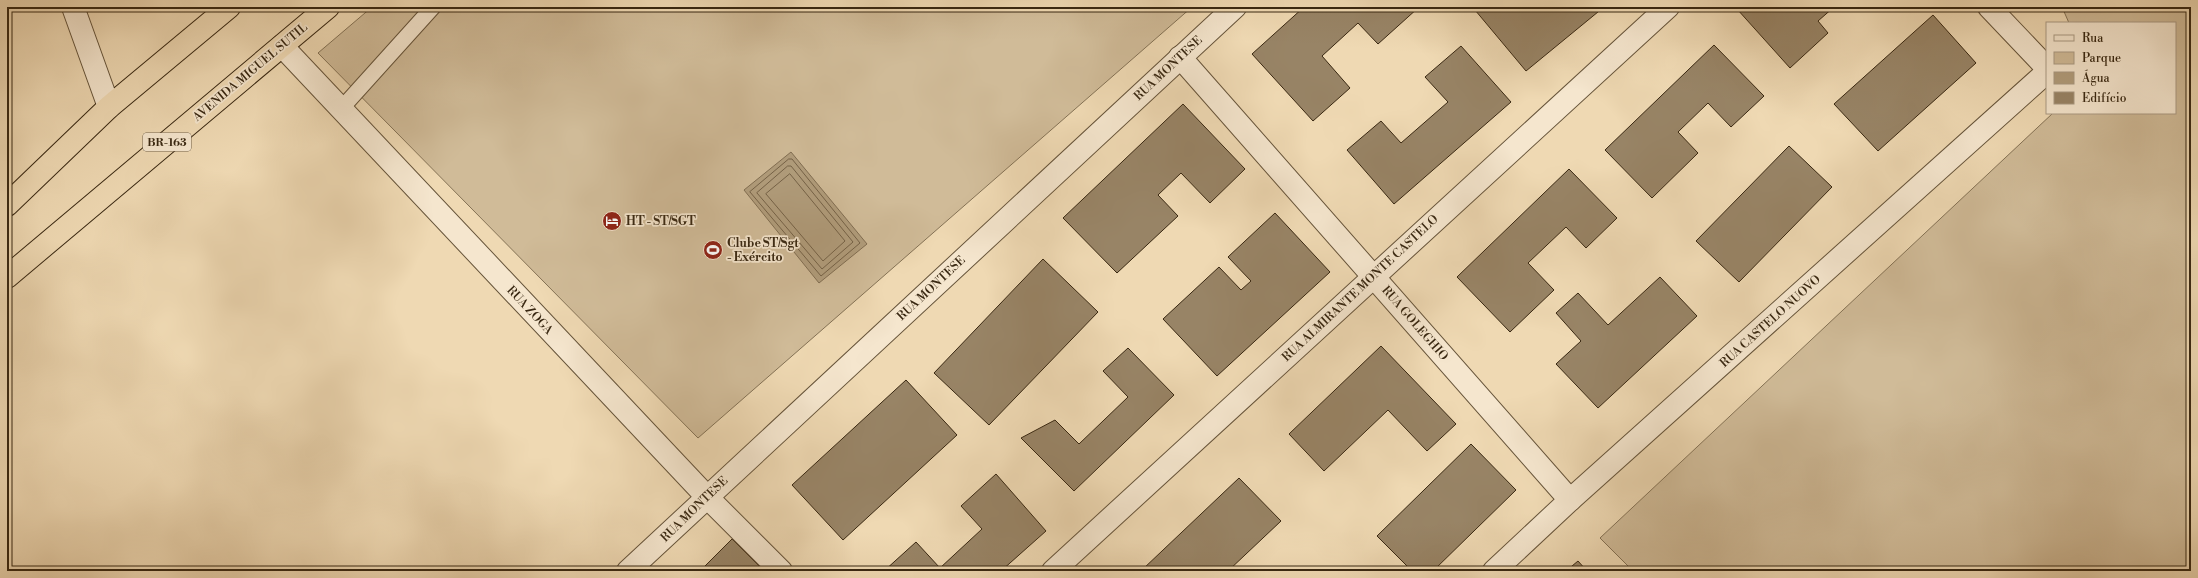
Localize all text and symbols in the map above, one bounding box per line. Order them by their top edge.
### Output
street label: AVENIDA MIGUEL SUTIL [189,20,311,125]
legend [2046,22,2176,114]
text: Rua [2082,31,2104,46]
street label: RUA MONTESE [1131,33,1206,104]
text: Parque [2082,51,2121,66]
text: Água [2081,69,2111,86]
text: Edifício [2082,91,2127,106]
road number: BR-163 [143,133,191,151]
hotel icon: HT - ST/SGT [601,210,623,232]
street label: RUA ALMIRANTE MONTE CASTELO [1279,212,1442,365]
place label: HT - ST/SGT [626,214,696,229]
place label: Clube ST/Sgt - Exército [727,236,799,265]
sports icon: Clube ST/Sgt - Exército [702,239,724,261]
street label: RUA MONTESE [894,253,969,324]
street label: RUA CASTELO NUOVO [1717,272,1824,371]
street label: RUA ZOGA [503,283,556,338]
street label: RUA GOLEGHIO [1378,283,1451,364]
street label: RUA MONTESE [658,473,731,545]

